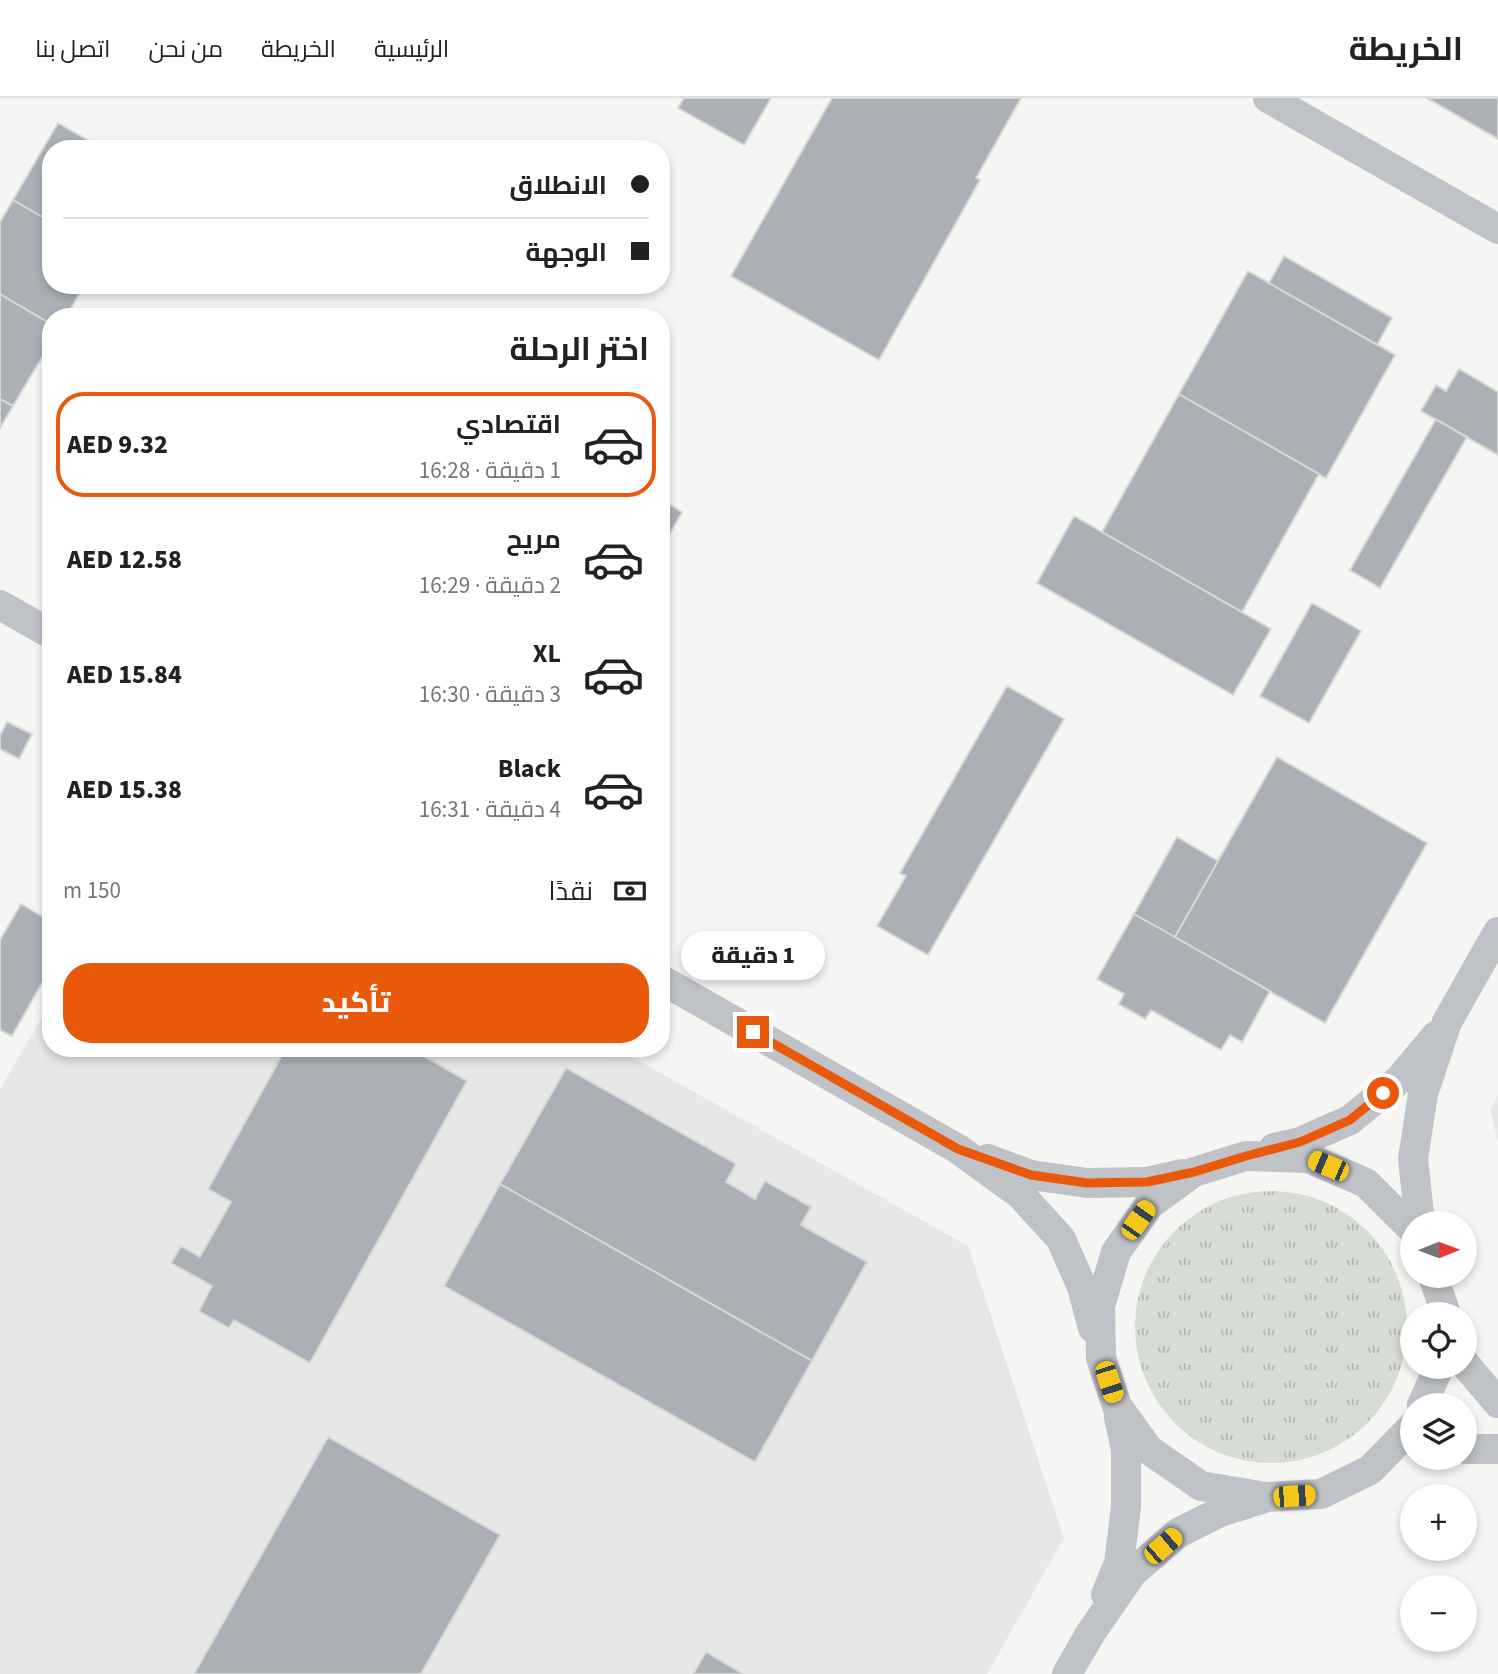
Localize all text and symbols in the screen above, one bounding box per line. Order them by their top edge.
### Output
text: الخريطة [1349,26,1463,73]
text: اتصل بنا [35,32,110,67]
text: من نحن [148,32,223,67]
text: الخريطة [261,32,336,67]
text: الرئيسية [374,32,449,67]
text: الانطلاق [509,167,607,204]
text: الوجهة [526,234,607,271]
text: اختر الرحلة [510,327,649,373]
text: اقتصادي [456,406,561,443]
icon: car [582,413,645,476]
text: AED 9.32 [67,426,168,463]
text: 1 دقيقة · 16:28 [419,454,561,487]
text: مريح [506,521,561,558]
icon: car [582,528,645,591]
text: AED 12.58 [67,541,182,578]
text: 2 دقيقة · 16:29 [419,569,561,602]
text: XL [533,635,561,672]
icon: car [582,643,645,706]
text: AED 15.84 [67,656,182,693]
text: 3 دقيقة · 16:30 [419,678,561,711]
text: Black [498,750,561,787]
icon: car [582,758,645,821]
text: AED 15.38 [67,771,182,808]
text: 4 دقيقة · 16:31 [419,793,561,826]
icon: cash [611,872,649,910]
text: نقدًا [549,873,593,910]
text: 150 m [63,874,121,907]
callout: 1 دقيقة [681,930,825,979]
text: 1 دقيقة [711,939,795,972]
button: تأكيد [63,963,649,1043]
route end [737,1016,769,1048]
route start [1367,1077,1399,1109]
car [1305,1148,1352,1184]
car [1118,1197,1159,1243]
north arrow [1400,1211,1477,1288]
map controls [1400,1211,1477,1652]
button: locate [1400,1302,1477,1379]
car [1093,1359,1126,1405]
button: layers [1400,1393,1477,1470]
car [1273,1484,1316,1508]
button: + [1400,1484,1477,1561]
car [1141,1524,1186,1568]
button: − [1400,1575,1477,1652]

